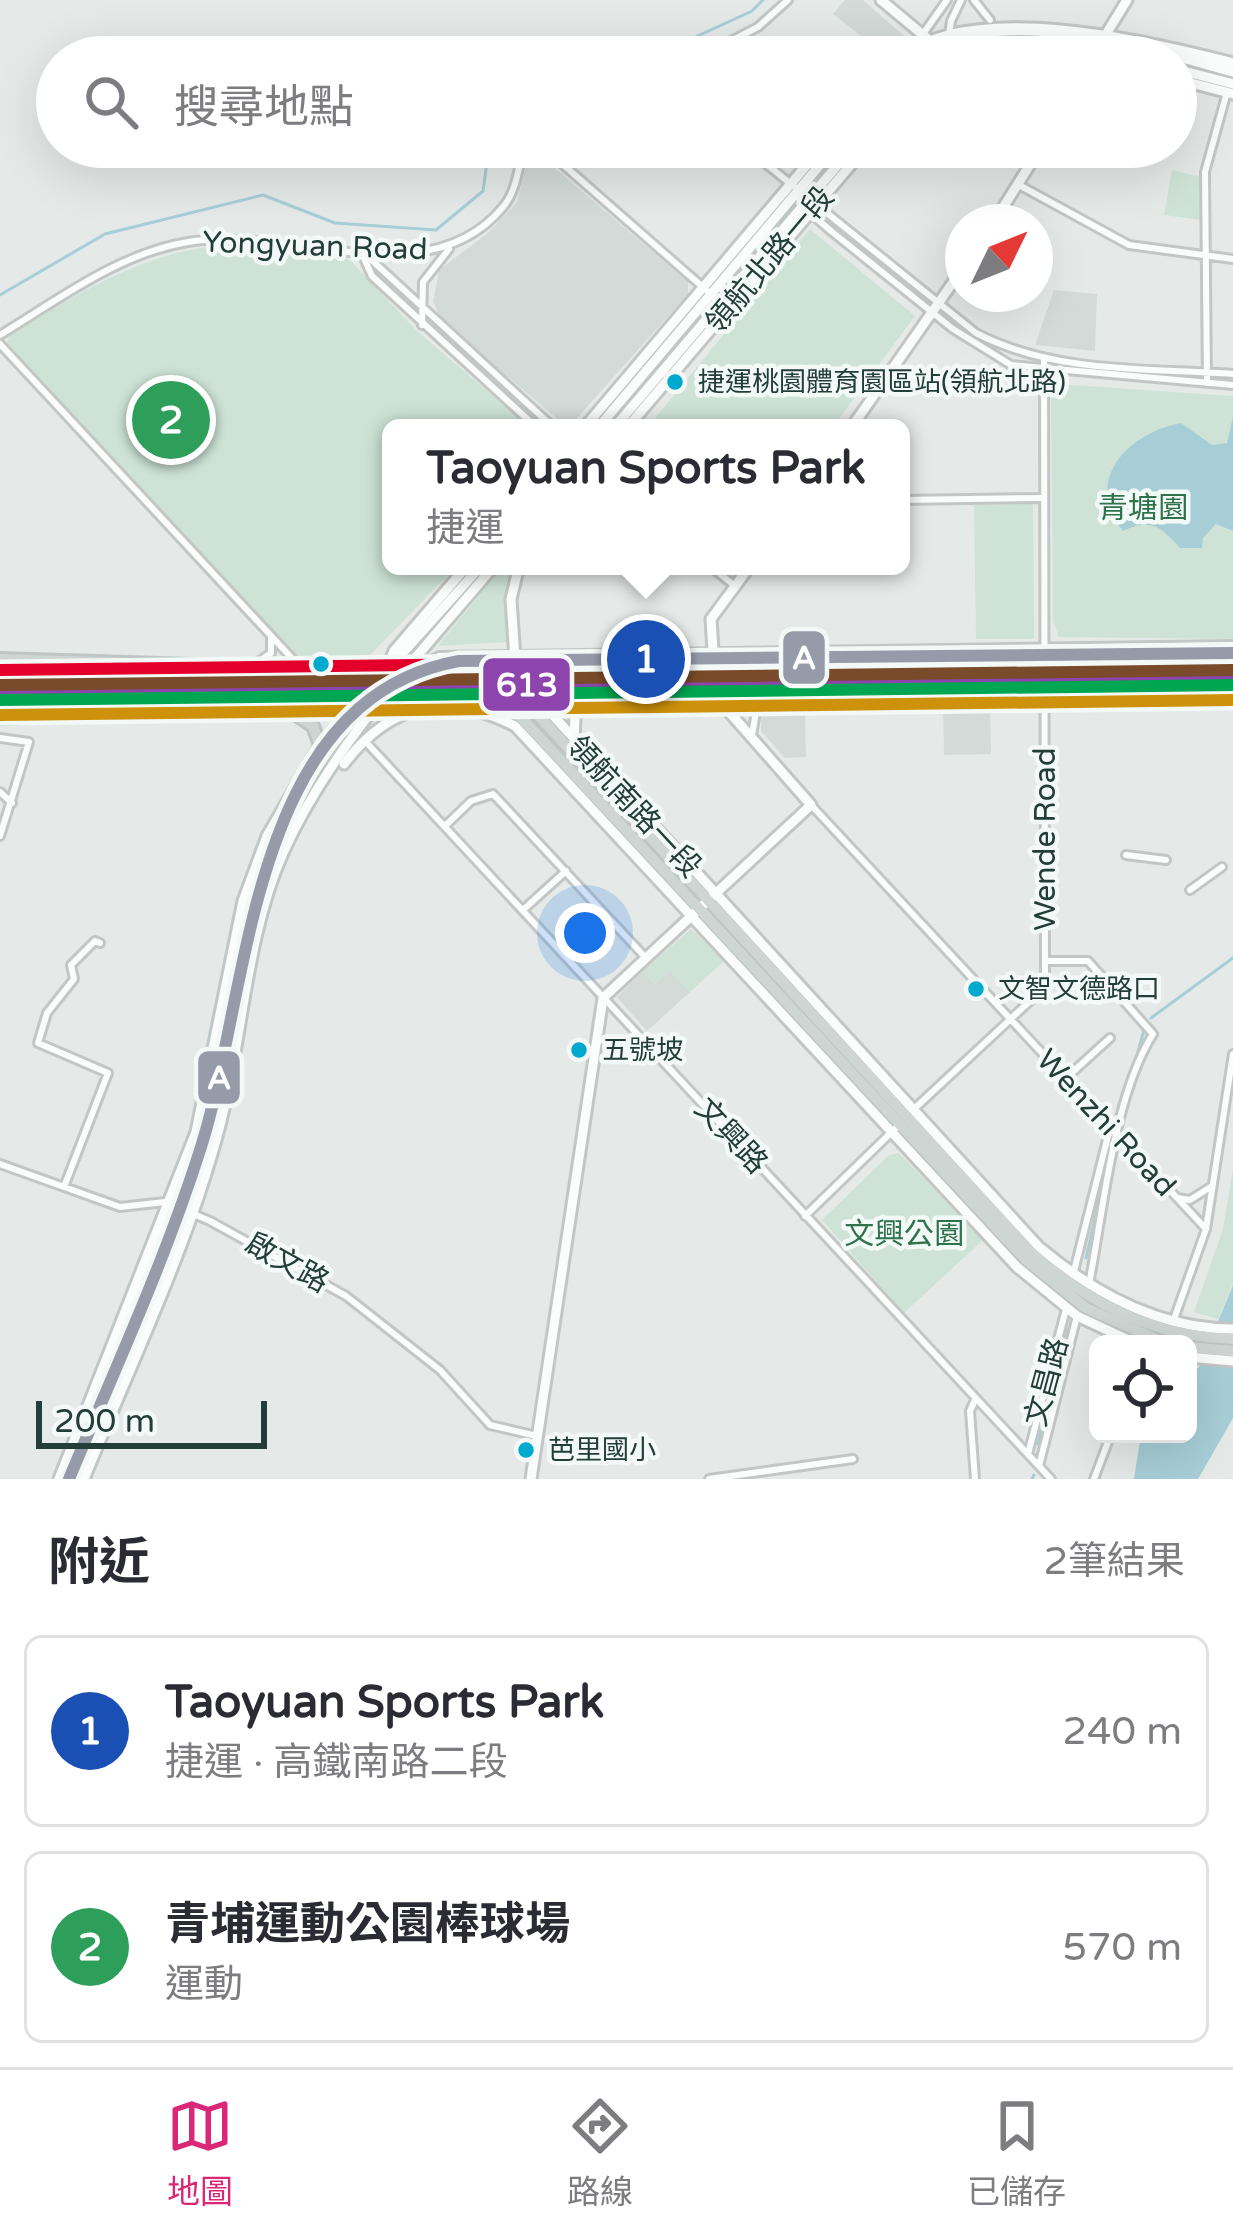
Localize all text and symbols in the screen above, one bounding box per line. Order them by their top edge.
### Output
search box [36,36,1197,168]
icon: search [78,69,144,135]
text: 搜尋地點 [174,81,354,135]
street label: 領航北路一段 [698,179,842,341]
north arrow [945,204,1053,312]
street label: Yongyuan Road [202,224,428,268]
place label: 捷運桃園體育園區站(領航北路) [698,366,1066,399]
marker: 捷運桃園體育園區站(領航北路) [664,371,686,393]
pin: 2 [132,375,210,465]
popup [382,419,910,575]
text: Taoyuan Sports Park [426,442,866,496]
park label: 青塘園 [1098,490,1188,527]
text: 捷運 [426,505,504,552]
pin: 1 [607,614,685,704]
line badge: A [781,629,827,686]
text: A [792,639,816,678]
unlabelled marker [310,653,332,675]
line badge: 613 [481,656,572,713]
text: 613 [496,666,558,705]
street label: 領航南路一段 [559,729,709,885]
street label: Wende Road [1027,747,1064,931]
your location [555,903,615,963]
place label: 文智文德路口 [998,973,1160,1006]
marker: 文智文德路口 [965,978,987,1000]
place label: 五號坡 [602,1034,683,1067]
marker: 五號坡 [568,1039,590,1061]
street label: Wenzhi Road [1028,1042,1184,1204]
line badge: A [196,1049,242,1106]
text: A [207,1059,231,1098]
street label: 文興路 [687,1090,775,1182]
park label: 文興公園 [844,1216,964,1253]
street label: 啟文路 [239,1225,335,1301]
street label: 文昌路 [1017,1334,1077,1430]
map controls [1089,1335,1197,1443]
button: locate [1089,1335,1197,1443]
scale bar [36,1395,267,1448]
text: 200 m [54,1402,155,1441]
place label: 芭里國小 [548,1434,656,1467]
marker: 芭里國小 [515,1439,537,1461]
text: 附近 [48,1532,150,1594]
text: 2筆結果 [1044,1538,1185,1585]
text: Taoyuan Sports Park [165,1676,604,1730]
text: 1 [78,1708,102,1755]
text: 240 m [1063,1708,1182,1755]
text: 捷運 · 高鐵南路二段 [165,1739,507,1786]
text: 青埔運動公園棒球場 [165,1898,570,1952]
text: 2 [78,1924,102,1971]
text: 570 m [1063,1924,1182,1971]
text: 運動 [165,1961,243,2008]
tab: 地圖 [167,2093,233,2213]
tab: 路線 [567,2093,633,2213]
tab: 已儲存 [967,2093,1066,2213]

